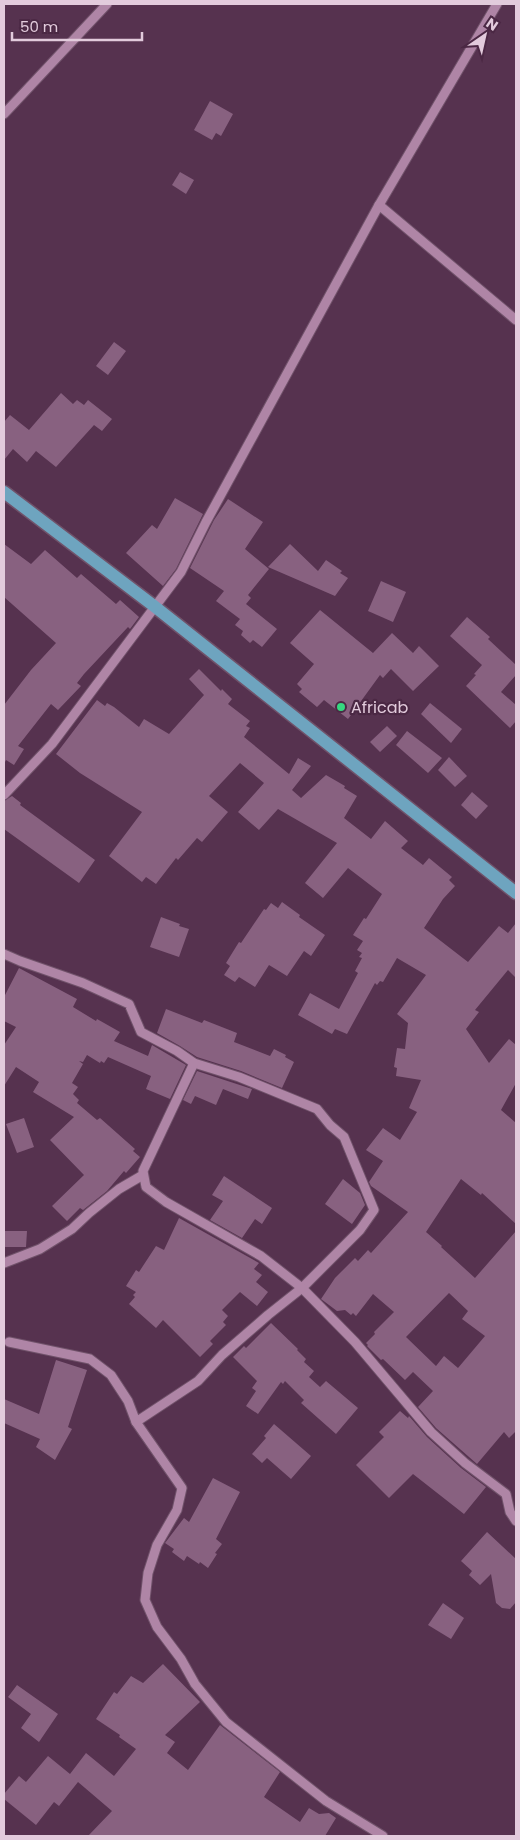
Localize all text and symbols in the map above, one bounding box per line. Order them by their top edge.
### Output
scale bar [12,10,142,42]
north arrow [460,10,510,60]
text: N [482,13,502,35]
text: 50 m [20,16,58,37]
place label: Africab [351,696,408,719]
marker: Africab [335,701,347,713]

